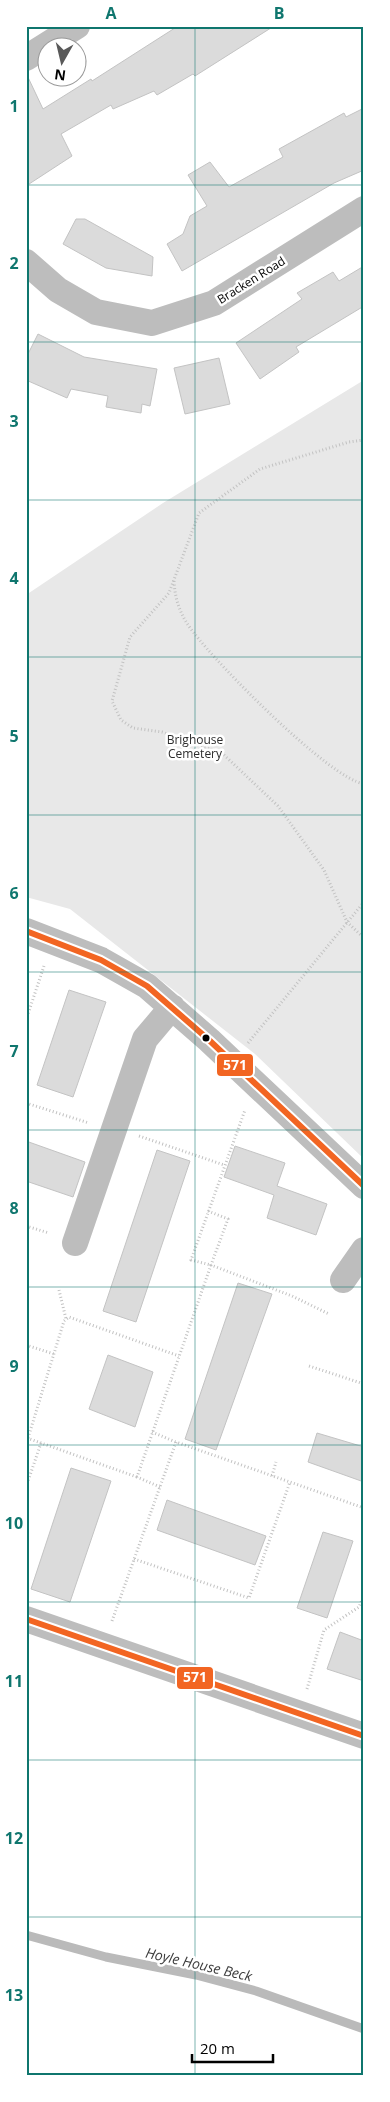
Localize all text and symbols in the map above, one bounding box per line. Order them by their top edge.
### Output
text: A [105,2,117,24]
text: B [274,2,284,24]
north arrow [38,38,88,88]
text: N [53,65,67,86]
text: 1 [9,95,19,117]
text: 2 [9,252,19,274]
street label: Bracken Road [214,252,288,308]
text: 3 [9,410,19,432]
text: 4 [9,567,19,589]
text: 5 [9,725,19,747]
park label: Brighouse Cemetery [167,731,224,762]
text: 6 [9,882,19,904]
unlabelled marker [201,1033,211,1043]
text: 7 [9,1040,19,1062]
line badge: 571 [216,1053,254,1077]
text: 571 [223,1055,247,1074]
text: 8 [9,1197,19,1219]
text: 9 [9,1355,19,1377]
text: 10 [5,1512,23,1534]
line badge: 571 [176,1666,214,1690]
text: 571 [183,1667,207,1686]
text: 11 [5,1670,23,1692]
text: 12 [5,1827,23,1849]
water label: Hoyle House Beck [144,1943,255,1986]
text: 13 [5,1984,23,2006]
scale bar [192,2032,274,2064]
text: 20 m [200,2038,235,2058]

